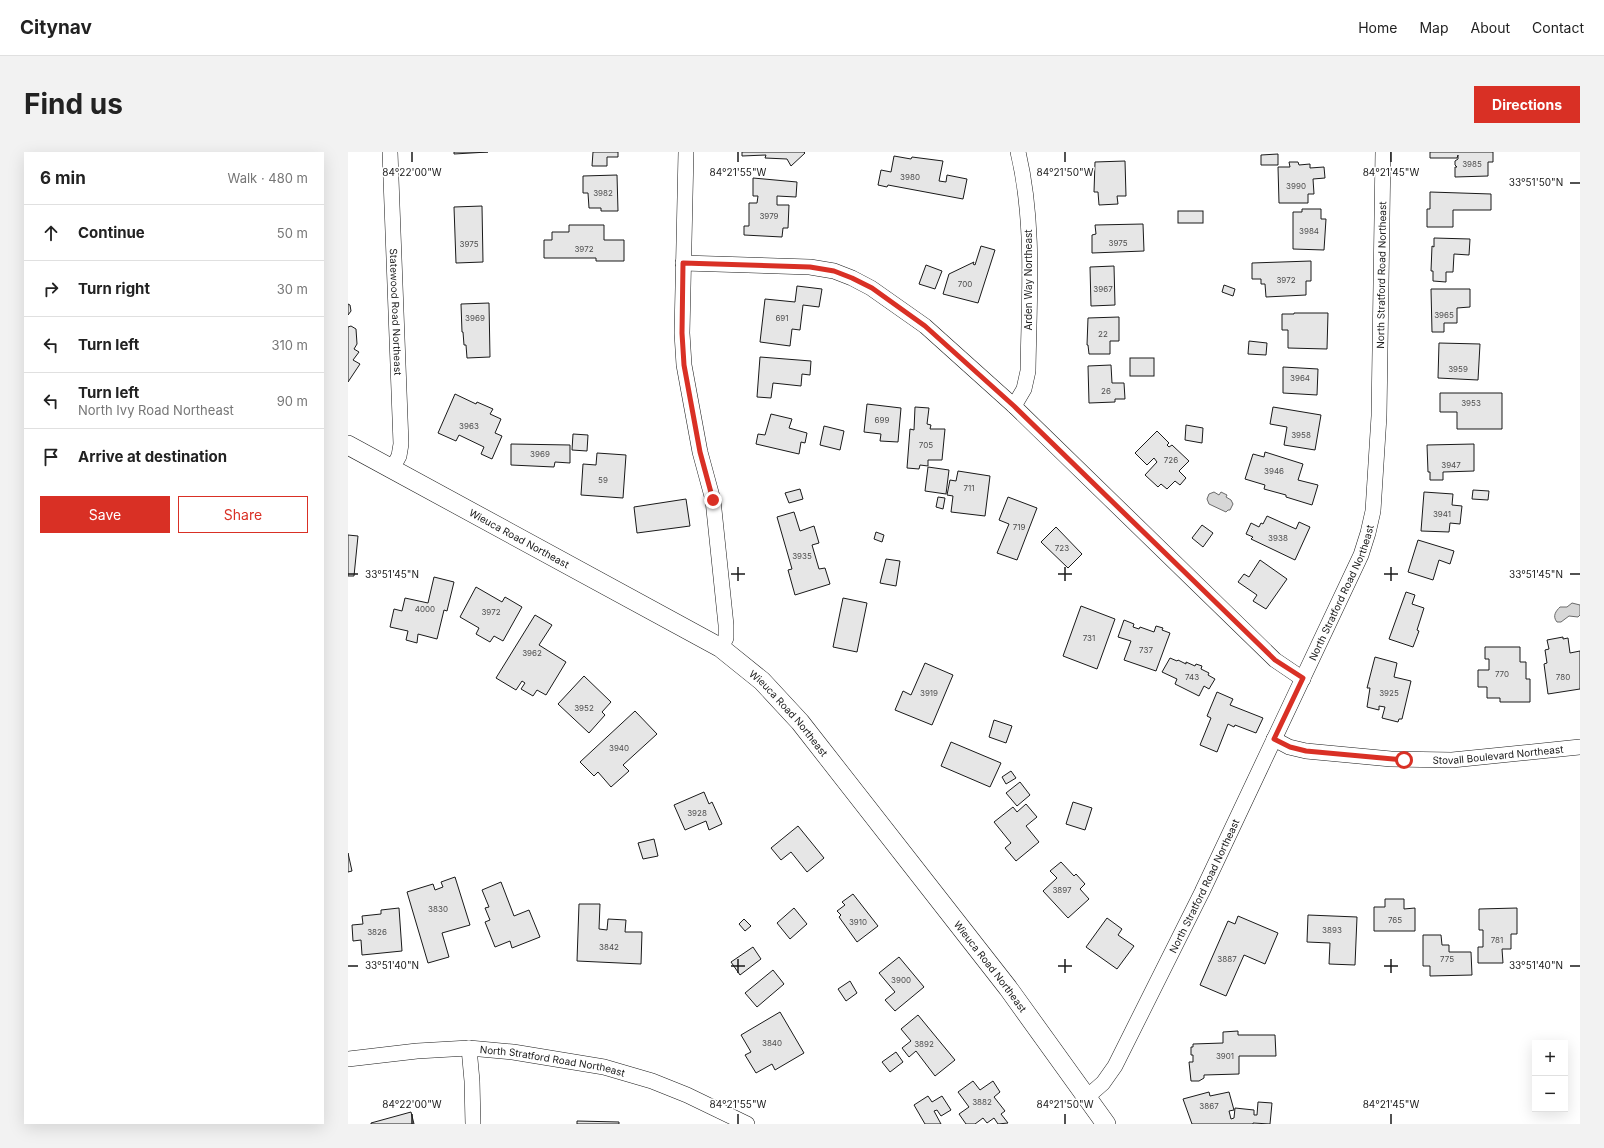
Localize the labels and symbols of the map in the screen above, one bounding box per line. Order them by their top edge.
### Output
house number: 3985 [1462,159,1482,169]
text: 84°22'00"W [382,166,442,178]
text: 84°21'55"W [710,166,767,178]
text: 84°21'50"W [1036,166,1094,178]
text: 84°21'45"W [1363,166,1419,178]
house number: 3980 [900,172,920,182]
text: 33°51'50"N [1509,176,1563,188]
house number: 3990 [1286,181,1306,191]
house number: 3982 [593,188,613,198]
street label: North Stratford Road Northeast [1374,201,1388,349]
house number: 3979 [759,211,779,221]
house number: 3984 [1299,226,1319,236]
street label: Arden Way Northeast [1022,229,1034,331]
house number: 3975 [1108,238,1128,248]
house number: 3975 [459,239,479,249]
house number: 3972 [574,244,594,254]
street label: Statewood Road Northeast [388,248,404,376]
house number: 3972 [1276,275,1296,285]
house number: 700 [958,279,972,289]
house number: 3967 [1093,284,1113,294]
house number: 3965 [1434,310,1454,320]
house number: 3969 [465,313,485,323]
house number: 691 [775,313,789,323]
house number: 22 [1098,329,1108,339]
house number: 3959 [1448,364,1468,374]
house number: 3964 [1290,373,1310,383]
house number: 26 [1101,386,1111,396]
house number: 3953 [1461,398,1481,408]
house number: 699 [875,415,889,425]
house number: 3963 [459,421,479,431]
house number: 3958 [1291,430,1311,440]
house number: 705 [919,440,933,450]
house number: 3969 [530,449,550,459]
house number: 726 [1164,455,1178,465]
house number: 3947 [1441,460,1461,470]
house number: 3946 [1264,466,1284,476]
house number: 59 [598,475,608,485]
house number: 711 [963,483,975,493]
route end [704,491,722,509]
street label: Wieuca Road Northeast [467,506,572,571]
house number: 3941 [1433,509,1451,519]
house number: 719 [1013,522,1025,532]
street label: North Stratford Road Northeast [1306,523,1376,662]
house number: 3938 [1268,533,1288,543]
house number: 723 [1055,543,1069,553]
house number: 3935 [792,551,812,561]
text: 33°51'45"N [365,568,419,580]
text: 33°51'45"N [1509,568,1563,580]
house number: 4000 [415,604,435,614]
house number: 3972 [481,607,501,617]
house number: 731 [1083,633,1095,643]
house number: 737 [1139,645,1153,655]
house number: 3962 [522,648,542,658]
street label: Wieuca Road Northeast [747,667,831,759]
house number: 770 [1495,669,1509,679]
house number: 743 [1185,672,1199,682]
house number: 780 [1556,672,1570,682]
house number: 3919 [920,688,938,698]
house number: 3925 [1379,688,1399,698]
house number: 3952 [574,703,594,713]
house number: 3940 [609,743,629,753]
street label: Stovall Boulevard Northeast [1432,743,1565,766]
route start [1395,751,1413,769]
house number: 3928 [687,808,707,818]
street label: North Stratford Road Northeast [1167,816,1242,955]
house number: 3897 [1052,885,1072,895]
house number: 3830 [428,904,448,914]
house number: 765 [1388,915,1402,925]
house number: 3910 [849,917,867,927]
street label: Wieuca Road Northeast [952,918,1030,1015]
house number: 3893 [1322,925,1342,935]
house number: 3826 [367,927,387,937]
house number: 781 [1491,935,1503,945]
house number: 3842 [599,942,619,952]
house number: 3887 [1217,954,1237,964]
house number: 775 [1440,954,1454,964]
text: 33°51'40"N [365,959,419,971]
text: 33°51'40"N [1509,959,1563,971]
house number: 3900 [891,975,911,985]
house number: 3840 [762,1038,782,1048]
house number: 3892 [914,1039,934,1049]
street label: North Stratford Road Northeast [479,1043,627,1079]
house number: 3901 [1216,1051,1234,1061]
house number: 3882 [972,1097,992,1107]
text: 84°22'00"W [382,1098,442,1110]
text: 84°21'55"W [710,1098,767,1110]
text: 84°21'50"W [1036,1098,1094,1110]
text: 84°21'45"W [1363,1098,1419,1110]
house number: 3867 [1199,1101,1219,1111]

